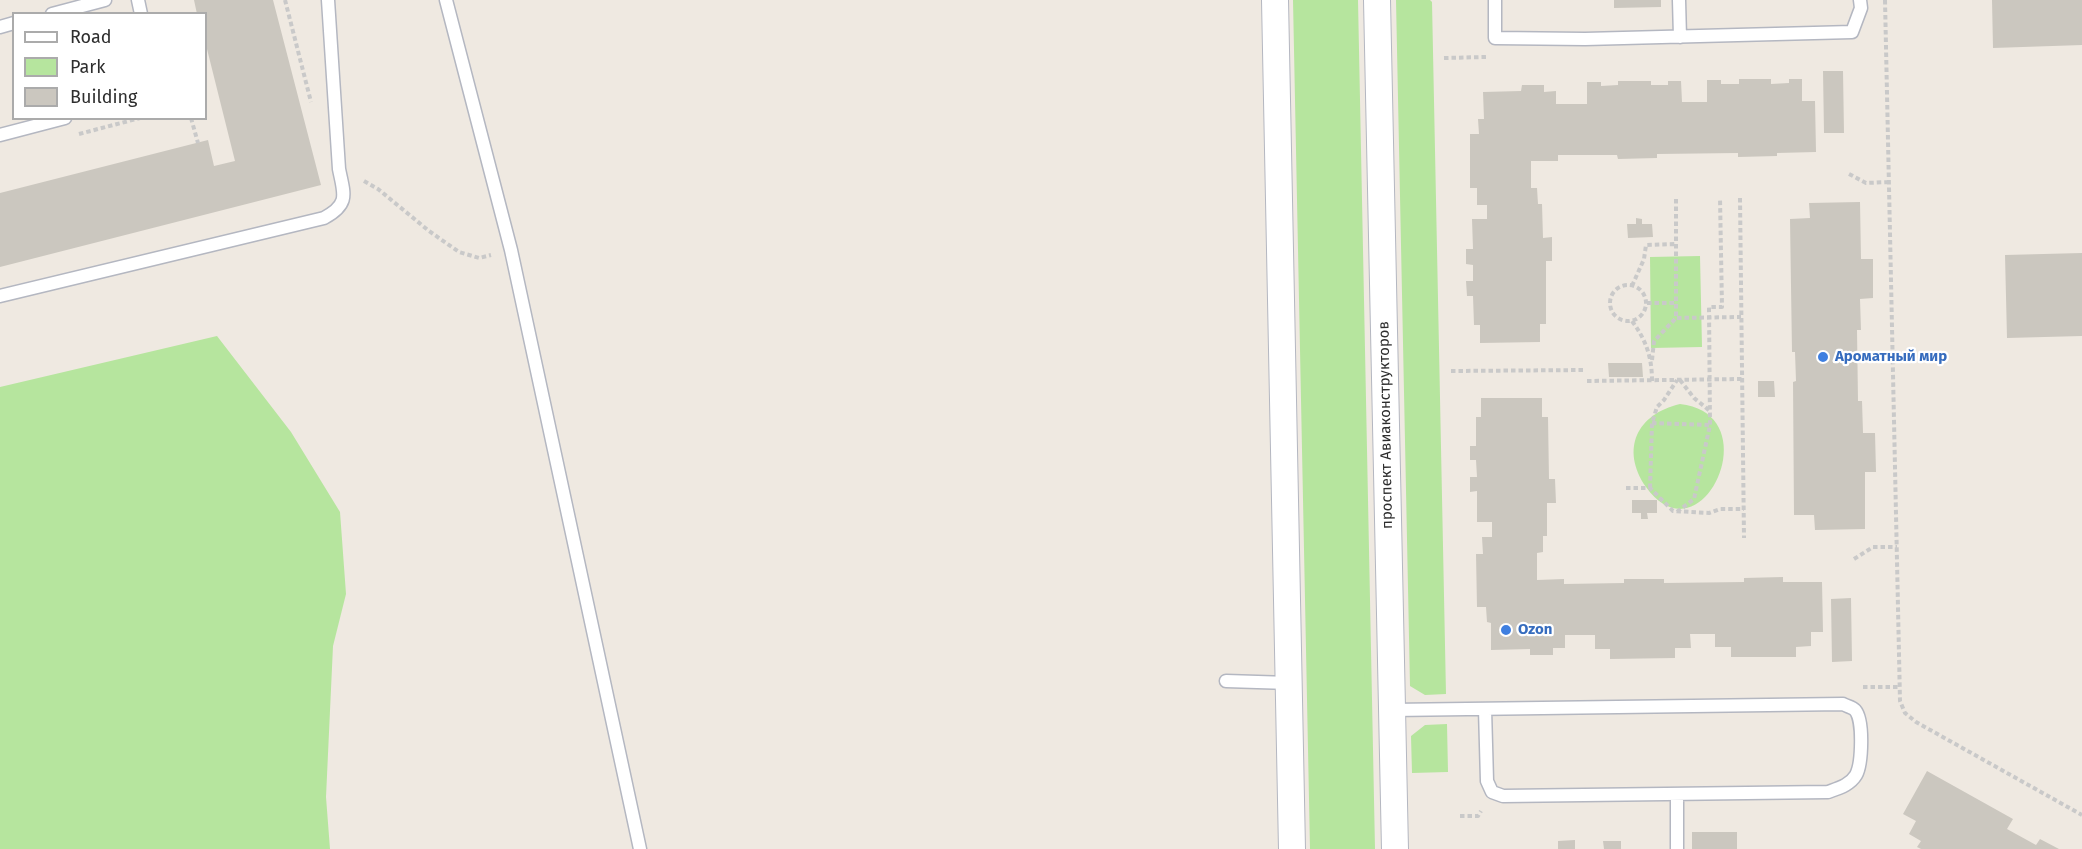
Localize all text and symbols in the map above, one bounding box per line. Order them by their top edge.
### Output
legend [12,12,207,120]
text: Road [70,26,112,48]
text: Park [70,56,105,78]
text: Building [70,86,137,108]
street label: проспект Авиаконструкторов [1375,321,1397,529]
place label: Ароматный мир [1835,348,1947,366]
marker: Ароматный мир [1816,350,1830,364]
place label: Ozon [1518,621,1552,639]
marker: Ozon [1499,623,1513,637]

